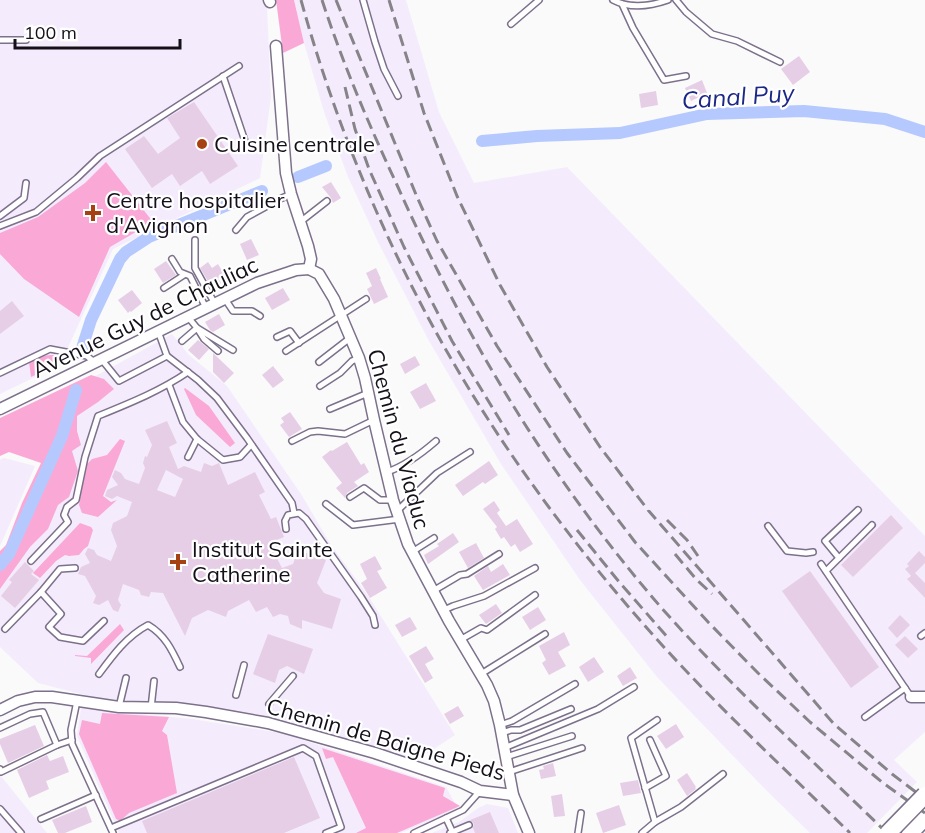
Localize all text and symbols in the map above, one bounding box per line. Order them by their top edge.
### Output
scale bar [15,12,180,50]
text: 100 m [24,21,77,44]
water label: Canal Puy [681,77,797,115]
place label: Cuisine centrale [214,130,375,158]
marker: Cuisine centrale [195,137,209,151]
place label: Centre hospitalier d'Avignon [106,186,285,239]
marker: Centre hospitalier d'Avignon [84,204,102,222]
street label: Avenue Guy de Chauliac [27,250,263,384]
street label: Chemin du Viaduc [361,346,437,532]
place label: Institut Sainte Catherine [192,535,333,588]
marker: Institut Sainte Catherine [169,553,187,571]
street label: Chemin de Baigne Pieds [263,692,509,786]

